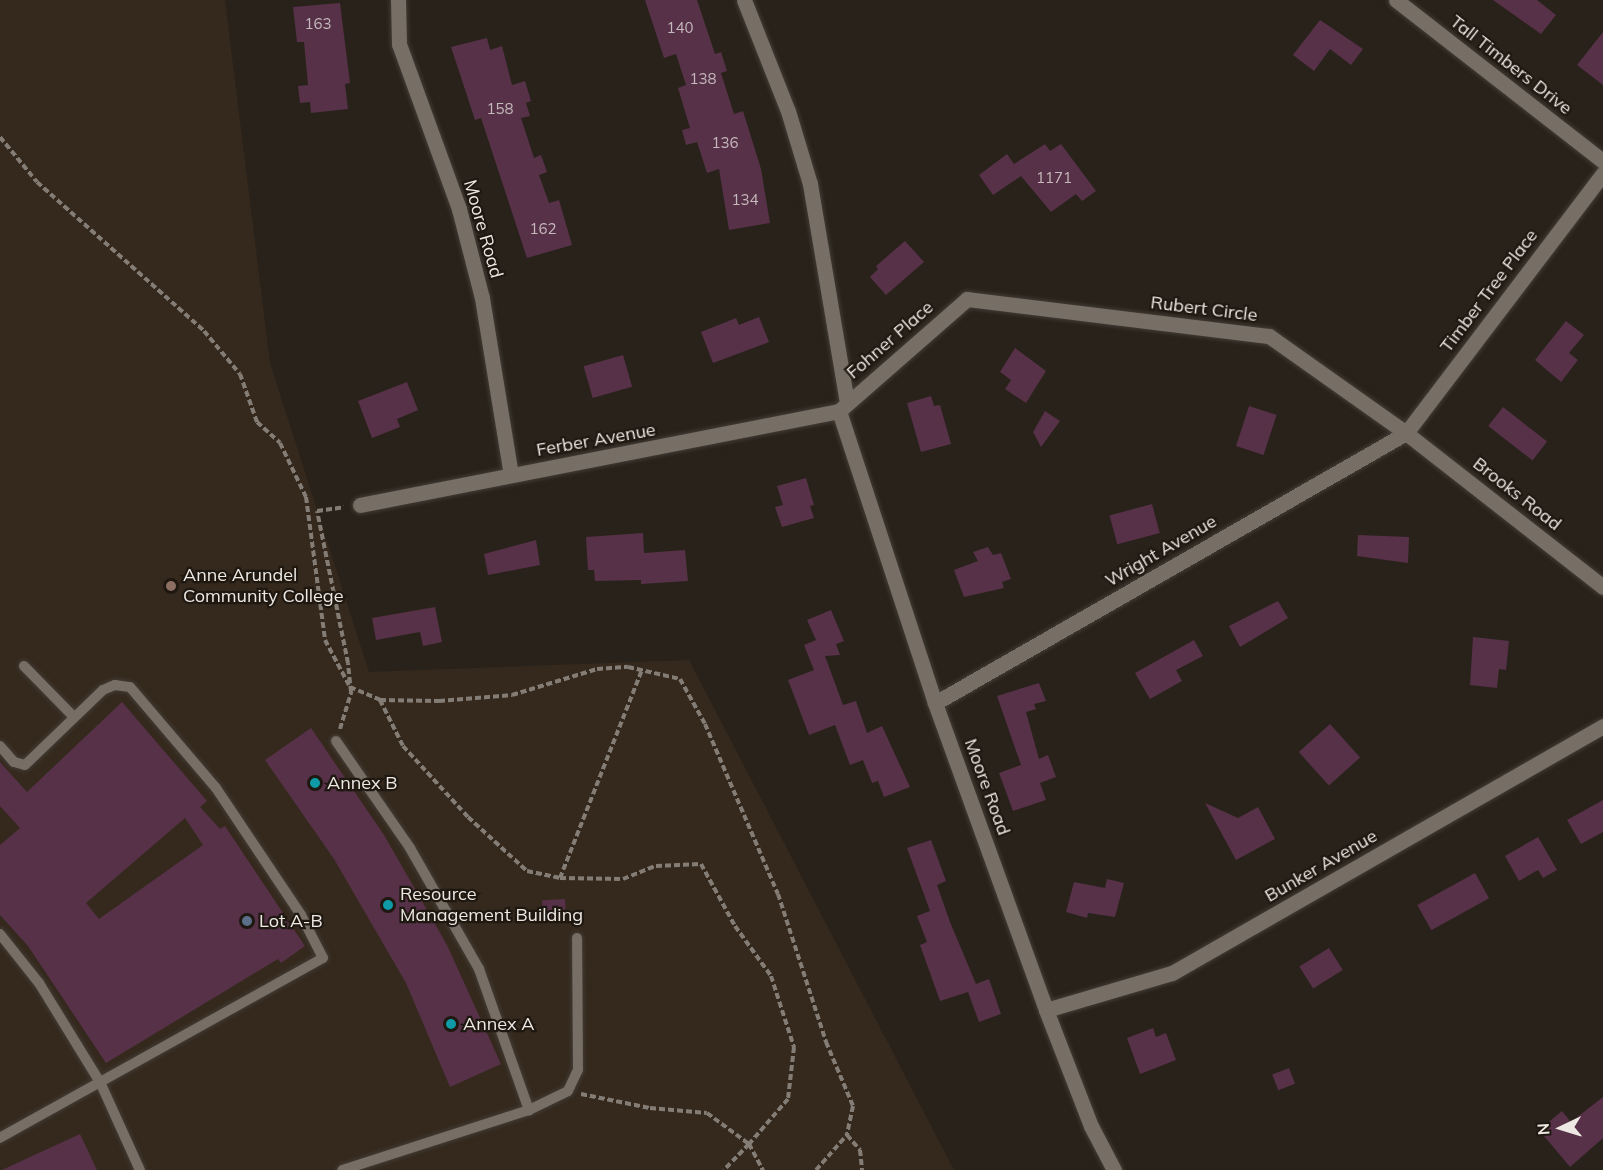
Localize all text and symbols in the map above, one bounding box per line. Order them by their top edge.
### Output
street label: Tall Timbers Drive [1446,11,1576,119]
house number: 163 [305,15,331,33]
house number: 140 [667,19,693,37]
house number: 138 [690,70,716,88]
house number: 158 [487,100,513,118]
house number: 136 [712,134,738,152]
house number: 1171 [1036,169,1072,187]
street label: Moore Road [459,177,507,281]
house number: 134 [732,191,758,209]
house number: 162 [530,220,556,238]
street label: Timber Tree Place [1436,225,1542,357]
street label: Rubert Circle [1149,292,1259,326]
street label: Fohner Place [842,297,938,383]
street label: Ferber Avenue [535,419,657,461]
street label: Brooks Road [1469,453,1565,535]
street label: Wright Avenue [1102,510,1220,592]
place label: Anne Arundel Community College [183,565,343,608]
marker: Anne Arundel Community College [164,579,178,593]
street label: Moore Road [960,736,1014,838]
place label: Annex B [327,772,398,794]
marker: Annex B [308,776,322,790]
street label: Bunker Avenue [1261,825,1381,907]
place label: Resource Management Building [400,884,583,926]
marker: Resource Management Building [381,898,395,912]
place label: Lot A-B [259,910,323,932]
marker: Lot A-B [240,914,254,928]
place label: Annex A [463,1013,535,1035]
marker: Annex A [444,1017,458,1031]
north arrow [1531,1098,1591,1158]
text: N [1533,1123,1553,1136]

